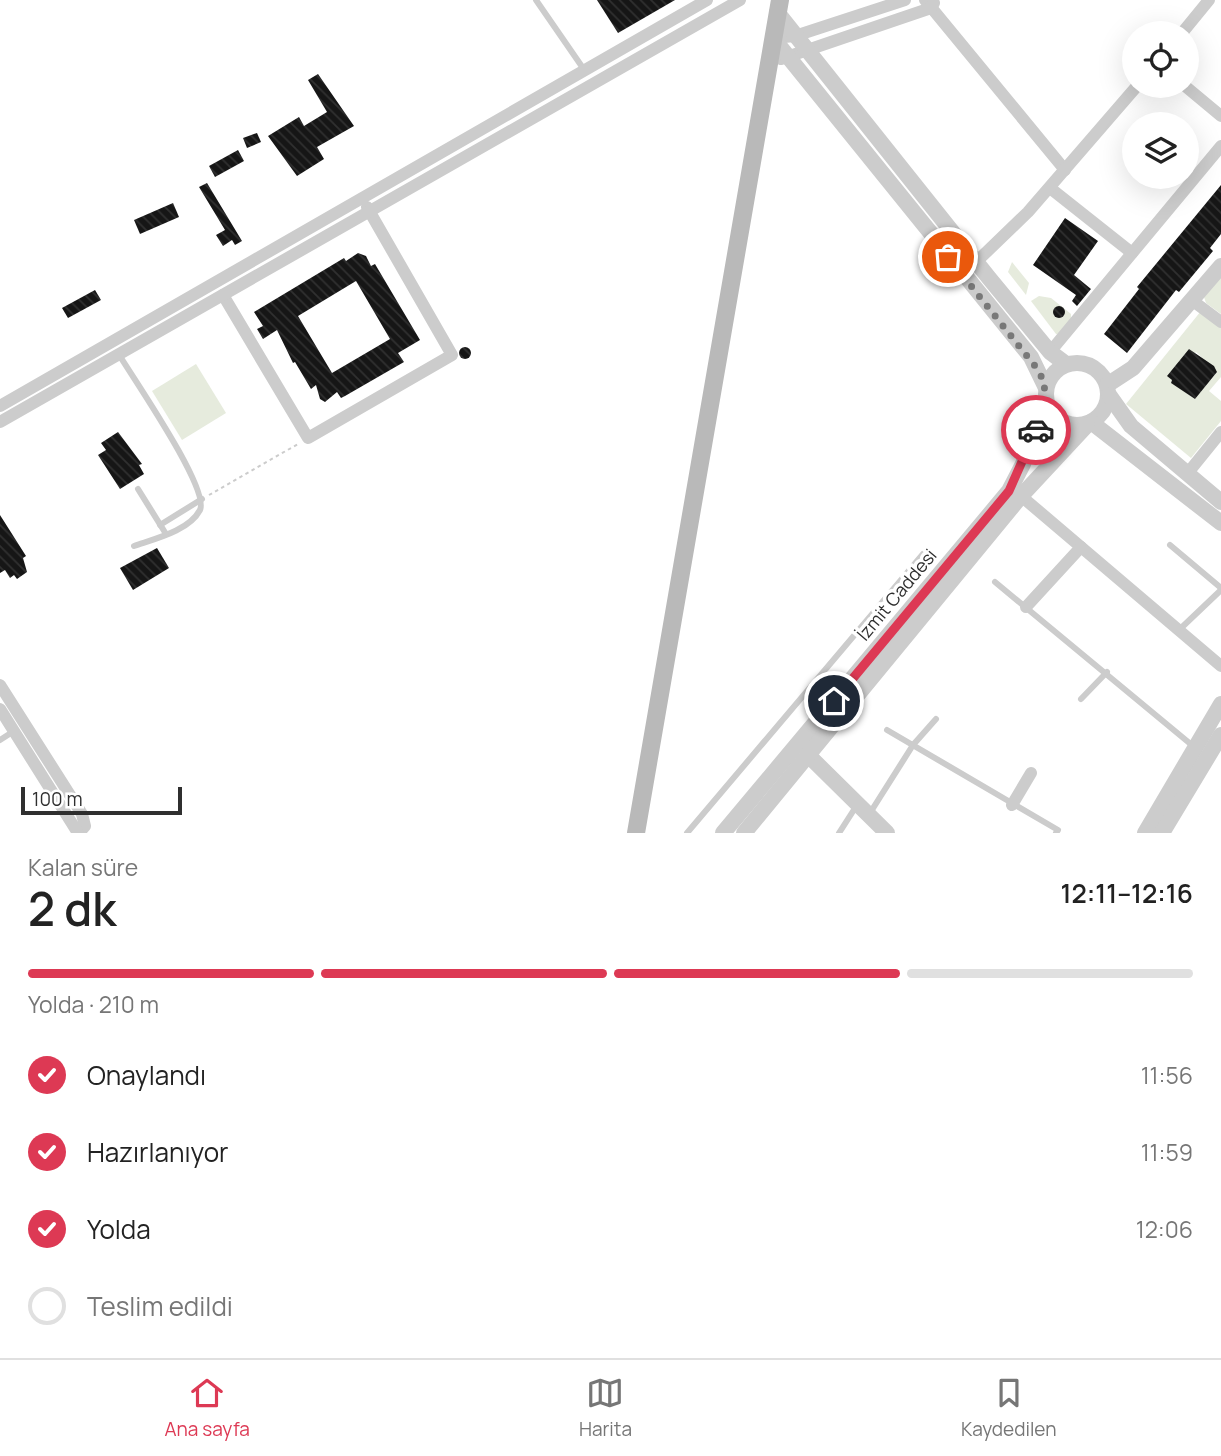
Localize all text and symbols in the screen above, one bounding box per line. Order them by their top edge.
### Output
map controls [1122,21,1199,189]
button: locate [1122,21,1199,98]
button: layers [1122,112,1199,189]
pin [918,227,978,287]
icon: bag [929,238,967,276]
courier [1001,395,1071,465]
icon: car [1017,411,1055,449]
street label: İzmit Caddesi [851,544,942,645]
pin [804,671,864,731]
icon: home [815,682,853,720]
scale bar [21,784,182,816]
text: 100 m [32,786,83,812]
text: Kalan süre [28,851,138,883]
text: 12:11–12:16 [1061,875,1193,911]
text: 2 dk [28,877,116,940]
text: Yolda · 210 m [28,988,159,1020]
icon: check [28,1056,66,1094]
text: Onaylandı [87,1057,206,1093]
text: 11:56 [1141,1059,1193,1091]
icon: check [28,1133,66,1171]
text: Hazırlanıyor [87,1134,228,1170]
text: 11:59 [1141,1136,1193,1168]
icon: check [28,1210,66,1248]
text: Yolda [87,1211,151,1247]
text: 12:06 [1136,1213,1193,1245]
text: Teslim edildi [87,1288,233,1324]
tab: Ana sayfa [165,1374,250,1442]
tab: Harita [579,1374,632,1442]
tab: Kaydedilen [961,1374,1056,1442]

